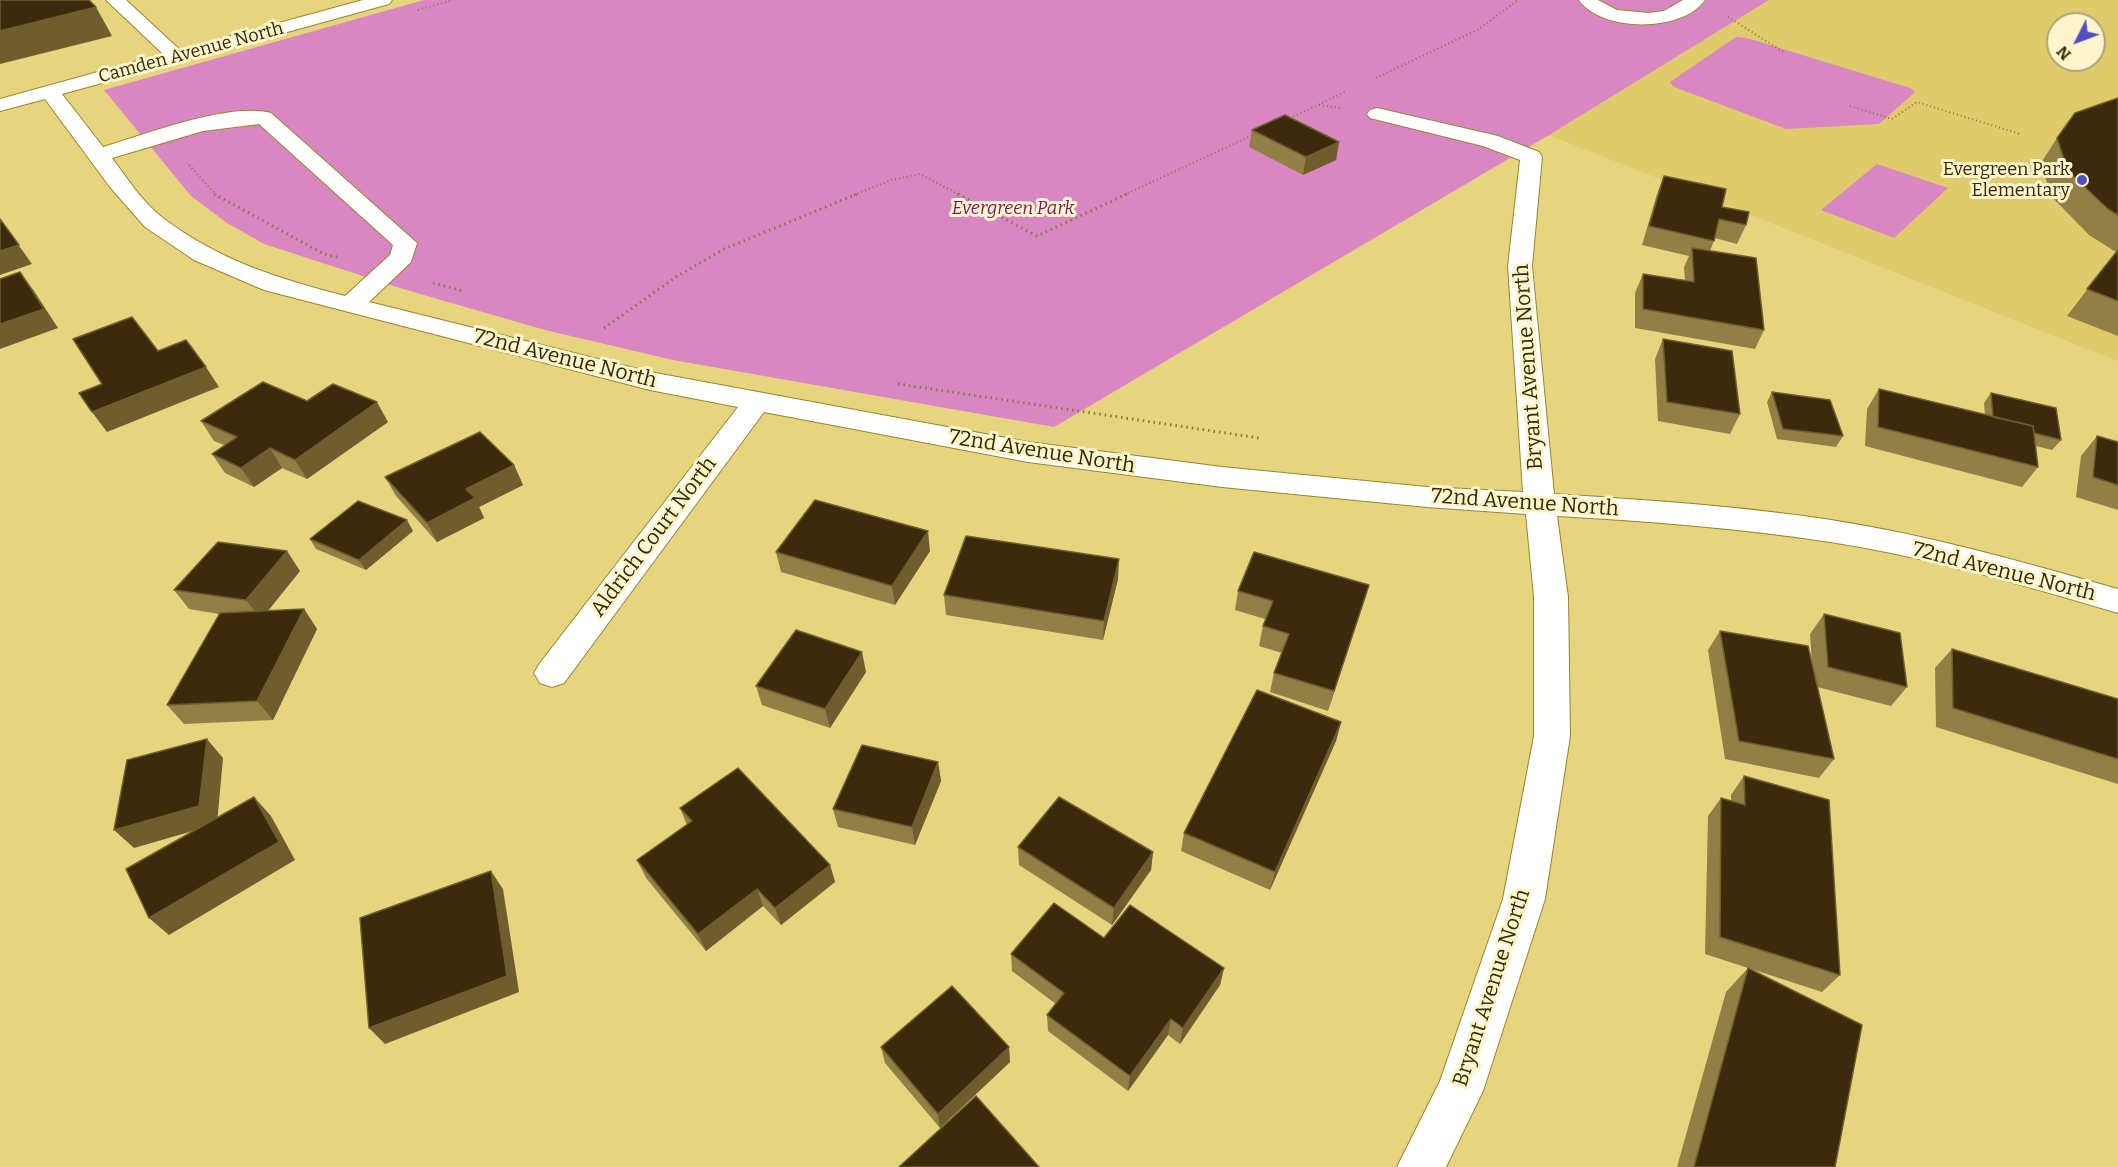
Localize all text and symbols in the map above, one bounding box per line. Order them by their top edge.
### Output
north arrow [2046,12,2106,72]
street label: Camden Avenue North [96,18,286,88]
text: N [2053,42,2075,64]
place label: Evergreen Park Elementary [1943,159,2070,201]
marker: Evergreen Park Elementary [2075,173,2089,187]
park label: Evergreen Park [952,198,1074,220]
street label: Bryant Avenue North [1509,263,1549,471]
street label: 72nd Avenue North [471,324,659,394]
street label: 72nd Avenue North [947,425,1137,479]
street label: Aldrich Court North [586,452,722,622]
street label: 72nd Avenue North [1430,484,1620,522]
street label: 72nd Avenue North [1910,537,2098,607]
street label: Bryant Avenue North [1448,886,1536,1090]

